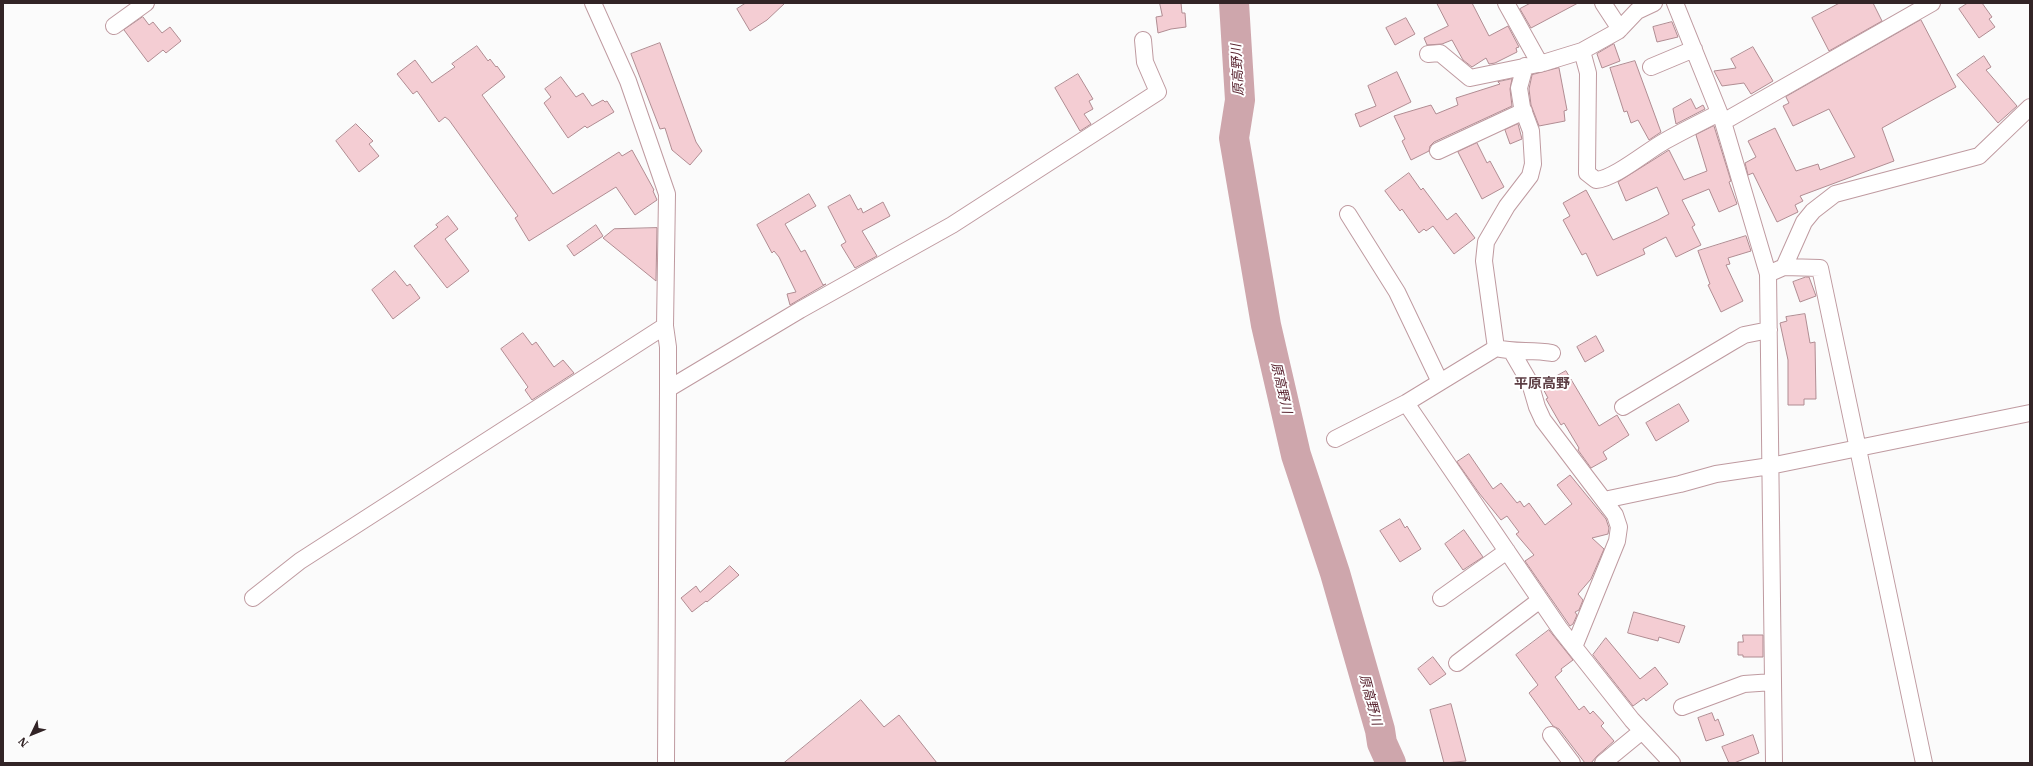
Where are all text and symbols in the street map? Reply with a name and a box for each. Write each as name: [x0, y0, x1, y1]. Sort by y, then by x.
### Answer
water label: 原高野川: [1229, 44, 1247, 96]
water label: 原高野川: [1268, 361, 1294, 415]
district label: 平原高野: [1514, 376, 1570, 392]
water label: 原高野川: [1356, 673, 1384, 727]
north arrow: [12, 714, 52, 754]
text: N: [15, 734, 31, 750]

